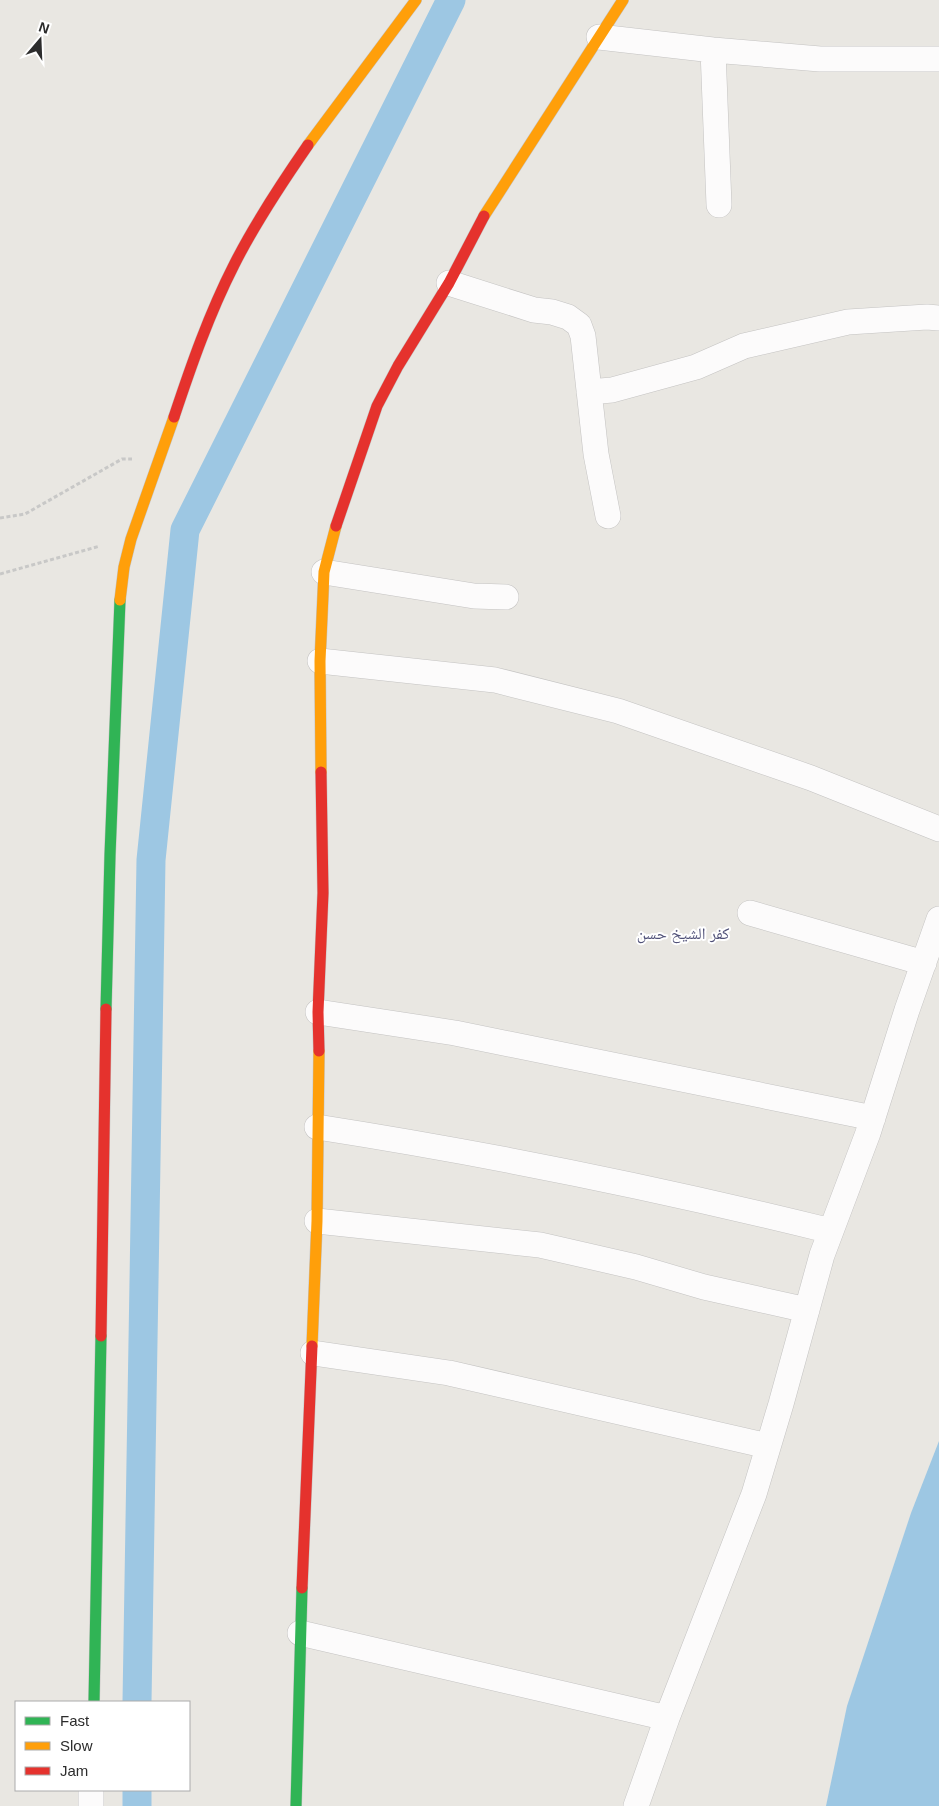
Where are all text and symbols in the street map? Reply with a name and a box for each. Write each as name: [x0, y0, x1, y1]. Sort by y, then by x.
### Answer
north arrow: [15, 15, 65, 65]
text: N: [37, 18, 52, 37]
district label: كفر الشيخ حسن: [637, 925, 730, 944]
legend: [15, 1701, 190, 1791]
text: Fast: [60, 1712, 90, 1729]
text: Slow: [60, 1737, 93, 1754]
text: Jam: [60, 1762, 88, 1779]

